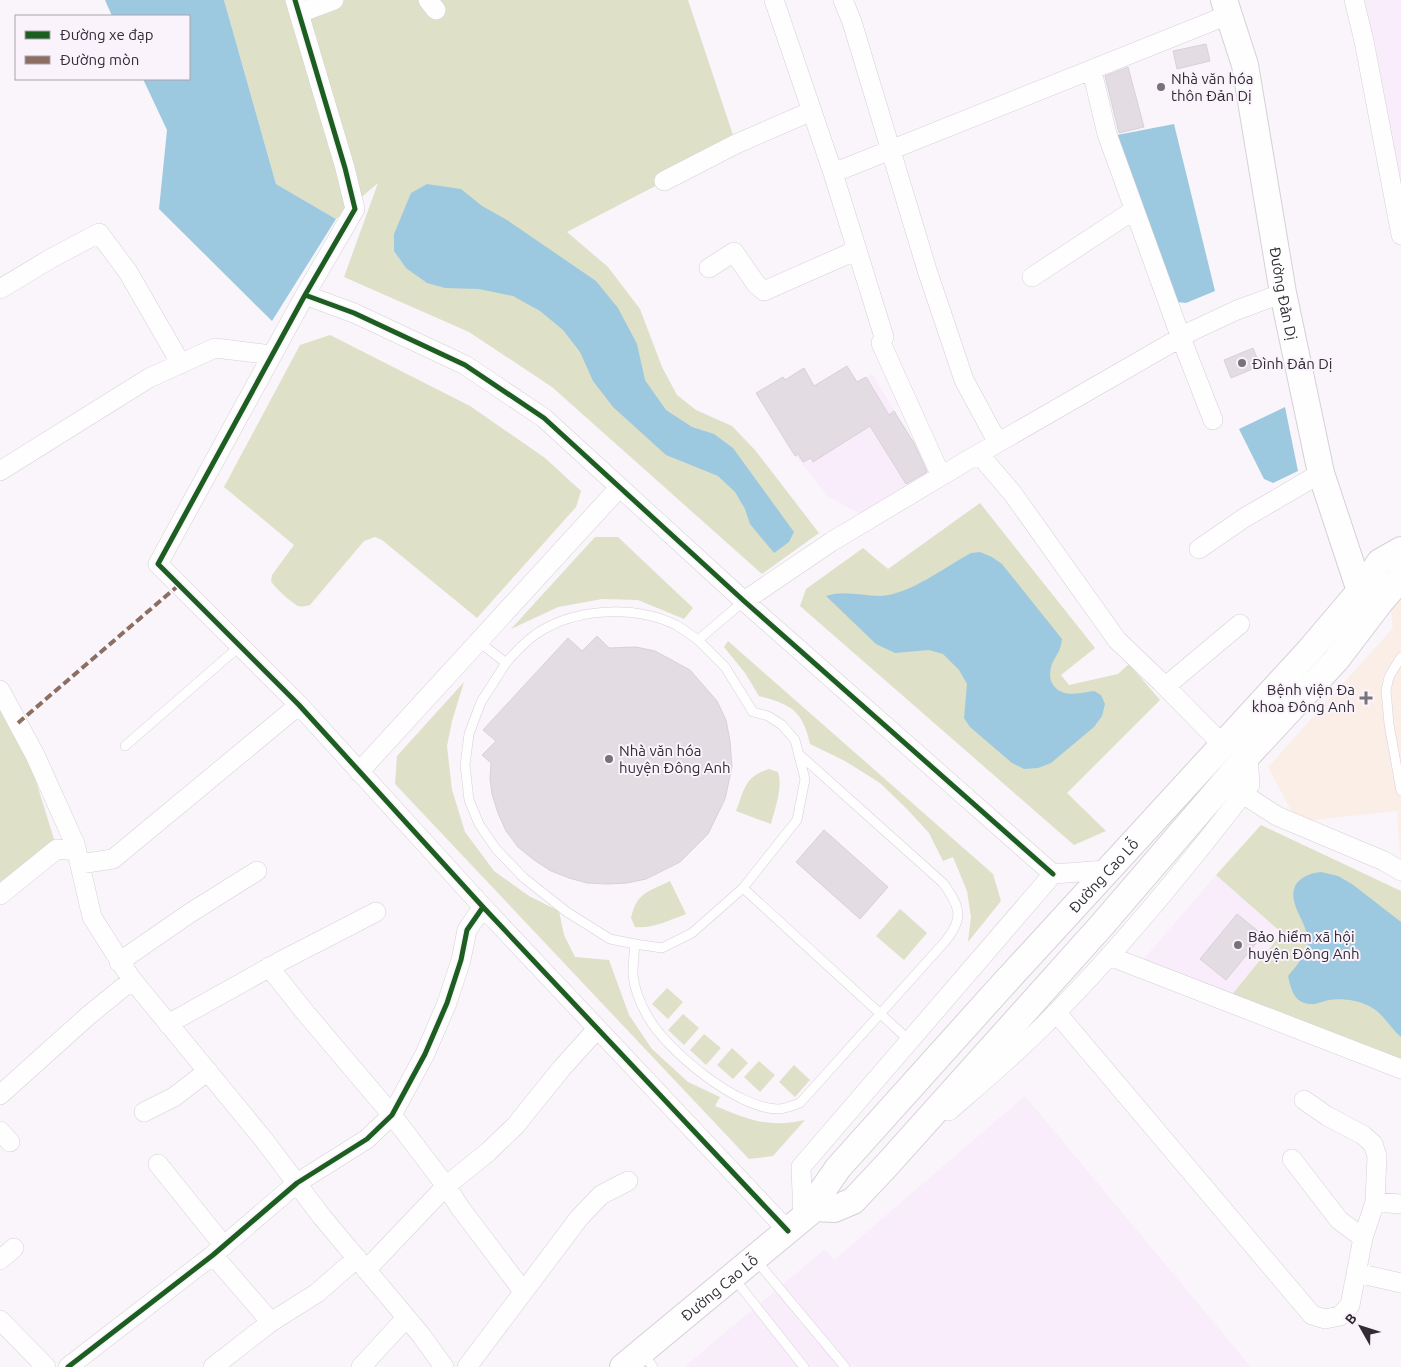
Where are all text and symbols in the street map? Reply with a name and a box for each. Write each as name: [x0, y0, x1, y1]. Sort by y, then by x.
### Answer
legend: [15, 15, 190, 80]
text: Đường xe đạp: [60, 26, 153, 43]
text: Đường mòn: [60, 51, 139, 68]
place label: Nhà văn hóa thôn Đản Dị: [1171, 70, 1254, 104]
marker: Nhà văn hóa thôn Đản Dị: [1155, 81, 1167, 93]
street label: Đường Đản Dị: [1267, 245, 1301, 342]
place label: Đình Đản Dị: [1252, 355, 1332, 372]
marker: Đình Đản Dị: [1236, 357, 1248, 369]
place label: Bệnh viện Đa khoa Đông Anh: [1252, 681, 1355, 715]
marker: Bệnh viện Đa khoa Đông Anh: [1359, 691, 1373, 705]
place label: Nhà văn hóa huyện Đông Anh: [619, 742, 731, 776]
marker: Nhà văn hóa huyện Đông Anh: [603, 753, 615, 765]
street label: Đường Cao Lỗ: [1065, 833, 1142, 916]
place label: Bảo hiểm xã hội huyện Đông Anh: [1248, 928, 1360, 962]
marker: Bảo hiểm xã hội huyện Đông Anh: [1232, 939, 1244, 951]
street label: Đường Cao Lỗ: [677, 1249, 761, 1324]
north arrow: [1336, 1302, 1386, 1352]
text: B: [1342, 1310, 1360, 1327]

